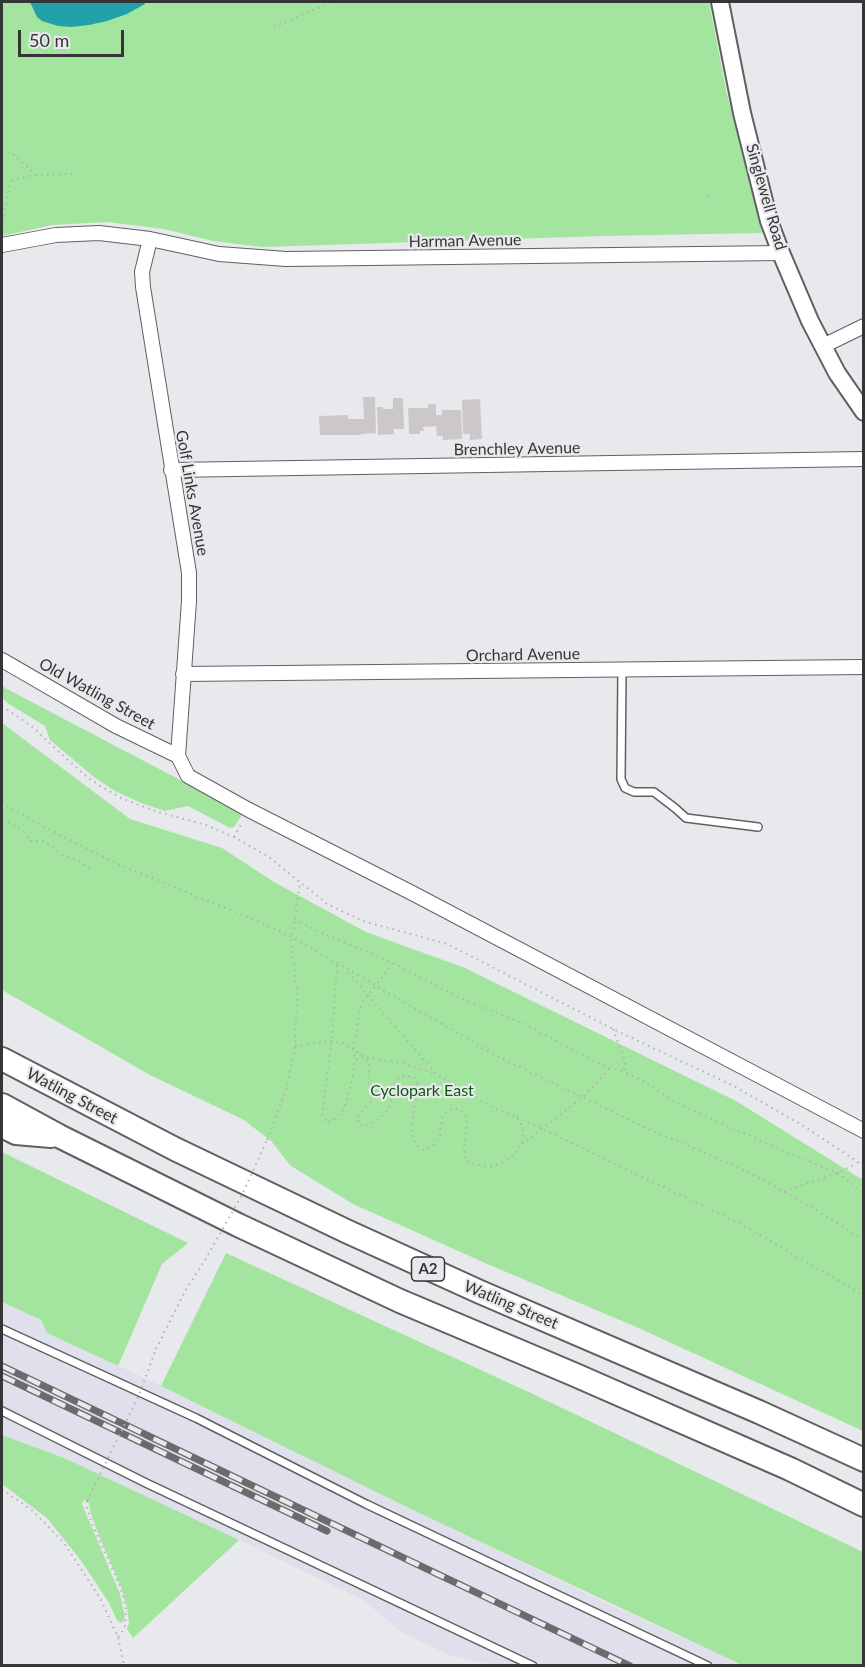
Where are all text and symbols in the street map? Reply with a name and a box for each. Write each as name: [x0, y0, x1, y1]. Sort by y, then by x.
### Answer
scale bar: [21, 18, 128, 56]
text: 50 m: [29, 29, 69, 51]
street label: Singlewell Road: [742, 142, 790, 252]
street label: Harman Avenue: [408, 230, 522, 252]
street label: Golf Links Avenue: [171, 429, 213, 557]
street label: Brenchley Avenue: [453, 438, 581, 460]
street label: Orchard Avenue: [466, 644, 580, 666]
street label: Old Watling Street: [36, 654, 158, 734]
street label: Watling Street: [23, 1064, 121, 1128]
park label: Cyclopark East: [370, 1081, 474, 1101]
road number: A2: [412, 1257, 444, 1281]
street label: Watling Street: [461, 1277, 561, 1333]

